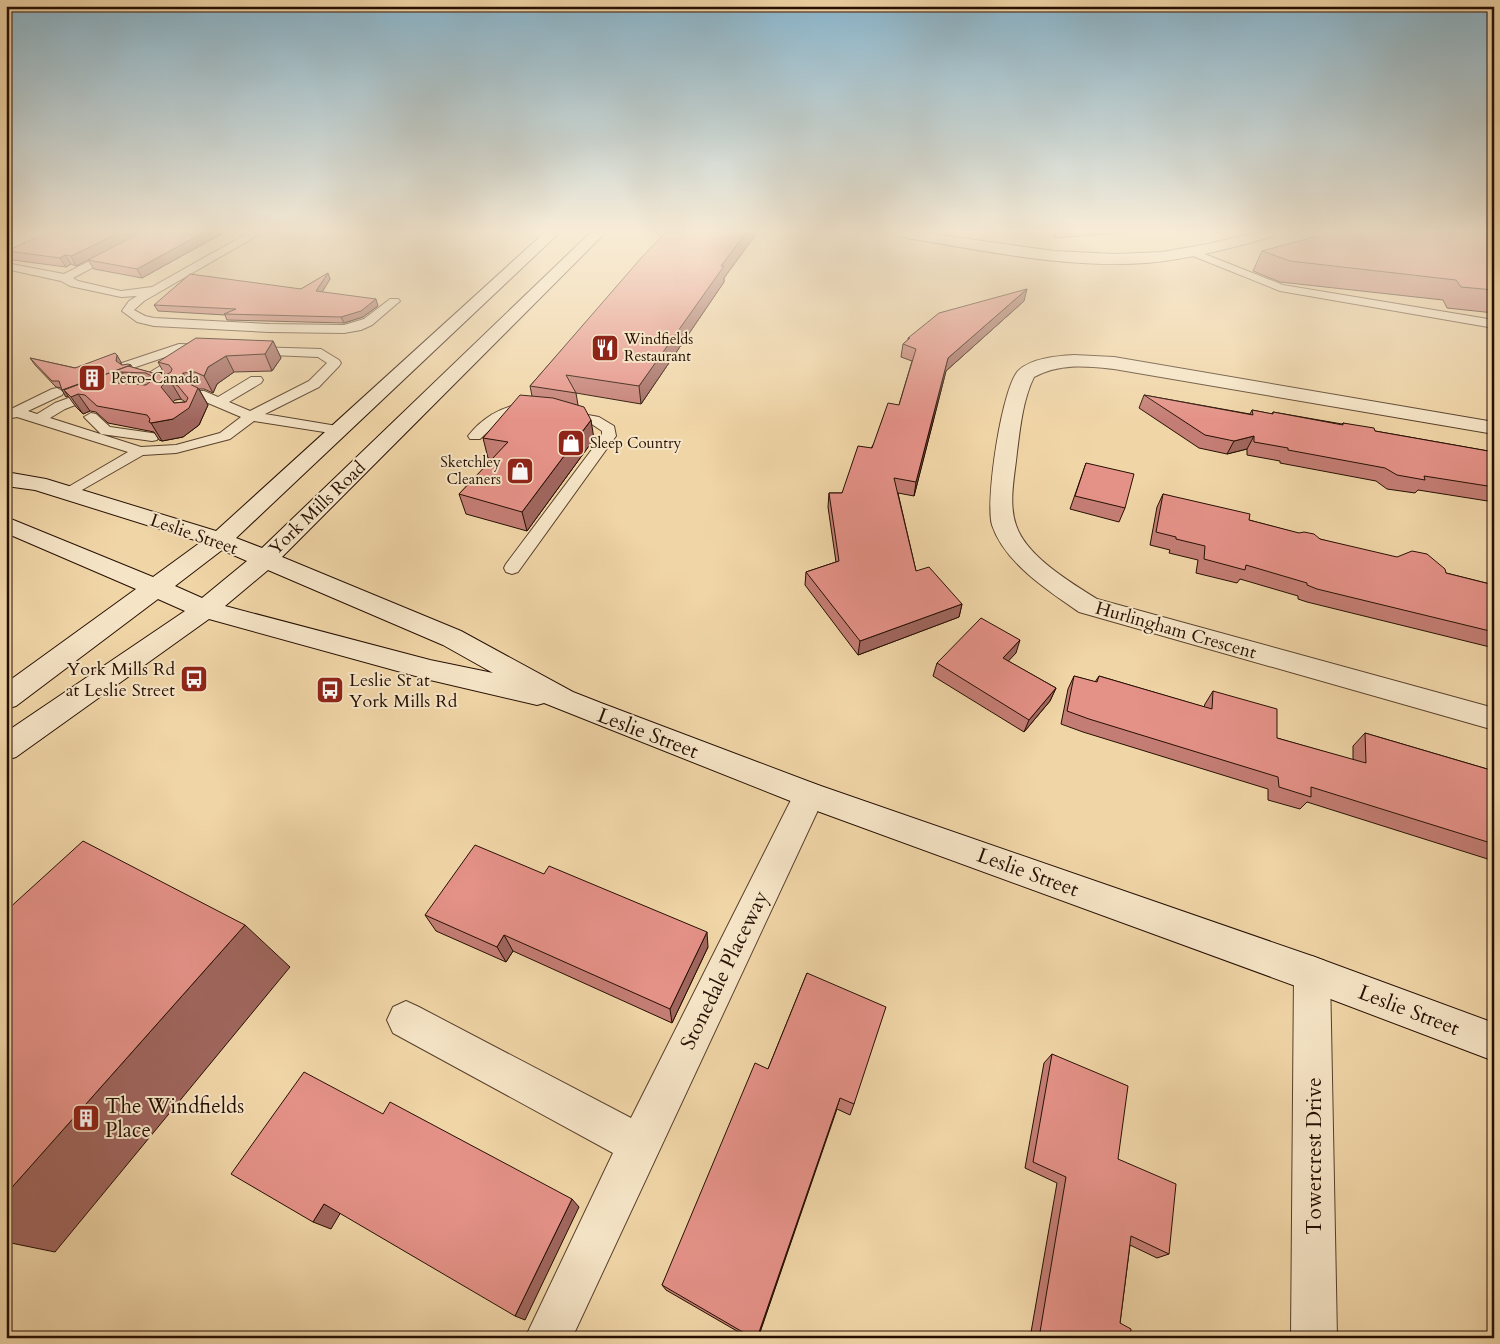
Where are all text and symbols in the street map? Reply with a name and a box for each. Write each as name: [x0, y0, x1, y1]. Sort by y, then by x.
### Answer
place label: Windfields Restaurant: [623, 329, 693, 366]
restaurant icon: Windfields Restaurant: [590, 333, 620, 363]
building icon: Petro-Canada: [77, 363, 107, 393]
place label: Petro-Canada: [111, 368, 200, 388]
shop icon: Sleep Country: [556, 428, 586, 458]
place label: Sleep Country: [590, 433, 682, 453]
place label: Sketchley Cleaners: [440, 452, 501, 489]
street label: York Mills Road: [263, 455, 372, 561]
shop icon: Sketchley Cleaners: [505, 456, 535, 486]
street label: Leslie Street: [147, 508, 241, 561]
street label: Hurlingham Crescent: [1093, 596, 1259, 665]
place label: York Mills Rd at Leslie Street: [66, 657, 175, 703]
bus stop icon: York Mills Rd at Leslie Street: [179, 664, 209, 694]
place label: Leslie St at York Mills Rd: [349, 668, 458, 714]
bus stop icon: Leslie St at York Mills Rd: [315, 675, 345, 705]
street label: Leslie Street: [593, 701, 703, 766]
street label: Leslie Street: [973, 841, 1083, 904]
street label: Stonedale Placeway: [673, 886, 776, 1055]
street label: Leslie Street: [1354, 978, 1464, 1043]
street label: Towercrest Drive: [1300, 1077, 1329, 1235]
place label: The Windfields Place: [105, 1092, 244, 1145]
building icon: The Windfields Place: [71, 1103, 101, 1133]

